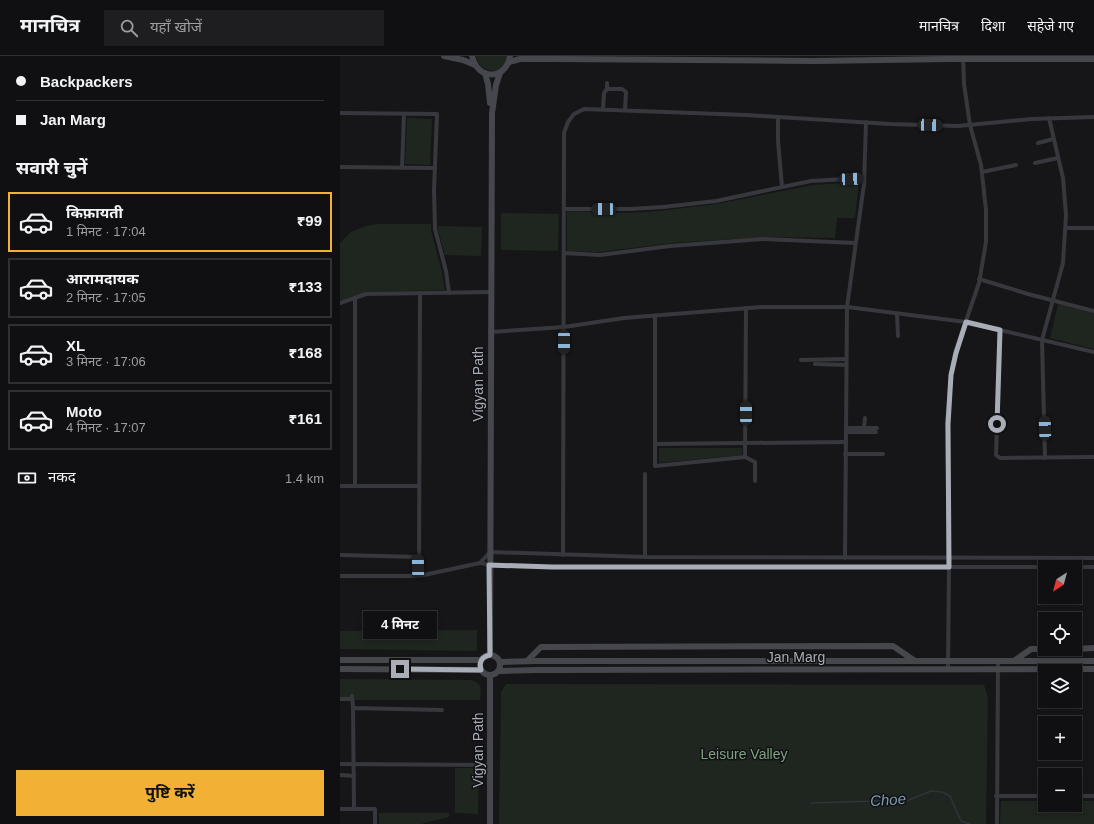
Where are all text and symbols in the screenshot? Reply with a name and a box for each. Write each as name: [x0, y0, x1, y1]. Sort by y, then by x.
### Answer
search box: [104, 10, 384, 46]
text: मानचित्र: [20, 15, 80, 36]
icon: search: [118, 17, 140, 39]
text: यहाँ खोजें: [150, 18, 202, 35]
text: मानचित्र: [919, 18, 959, 34]
text: दिशा: [981, 18, 1005, 34]
text: सहेजे गए: [1027, 18, 1074, 34]
text: Backpackers: [40, 73, 133, 90]
text: Jan Marg: [40, 111, 106, 128]
car: [918, 119, 942, 131]
text: सवारी चुनें: [16, 158, 87, 178]
car: [839, 172, 863, 186]
car: [592, 203, 616, 215]
icon: car: [18, 204, 54, 240]
text: किफ़ायती: [66, 204, 123, 221]
text: ₹99: [297, 212, 322, 229]
text: 1 मिनट · 17:04: [66, 224, 146, 239]
icon: car: [18, 270, 54, 306]
text: आरामदायक: [66, 270, 139, 287]
text: ₹133: [288, 278, 322, 295]
text: 2 मिनट · 17:05: [66, 290, 146, 305]
car: [558, 330, 570, 354]
icon: car: [18, 336, 54, 372]
text: XL: [66, 337, 85, 354]
text: ₹168: [288, 344, 322, 361]
street label: Vigyan Path: [470, 346, 486, 422]
text: 3 मिनट · 17:06: [66, 354, 146, 369]
car: [740, 401, 752, 425]
icon: car: [18, 402, 54, 438]
text: Moto: [66, 403, 102, 420]
text: ₹161: [288, 410, 322, 427]
route start: [988, 415, 1006, 433]
car: [1039, 416, 1051, 440]
text: 4 मिनट · 17:07: [66, 420, 146, 435]
icon: cash: [16, 467, 38, 489]
text: नकद: [48, 468, 76, 485]
text: 1.4 km: [285, 471, 324, 486]
car: [412, 554, 424, 578]
north arrow: [1038, 560, 1082, 604]
map controls: [1038, 560, 1082, 812]
callout: 4 मिनट: [363, 611, 437, 639]
button: locate: [1038, 612, 1082, 656]
text: 4 मिनट: [381, 617, 419, 632]
street label: Jan Marg: [767, 649, 825, 665]
route end: [391, 660, 409, 678]
button: layers: [1038, 664, 1082, 708]
street label: Vigyan Path: [470, 712, 486, 788]
button: +: [1038, 716, 1082, 760]
park label: Leisure Valley: [701, 746, 787, 762]
button: −: [1038, 768, 1082, 812]
button: पुष्टि करें: [16, 770, 324, 816]
water label: Choe: [869, 790, 906, 809]

